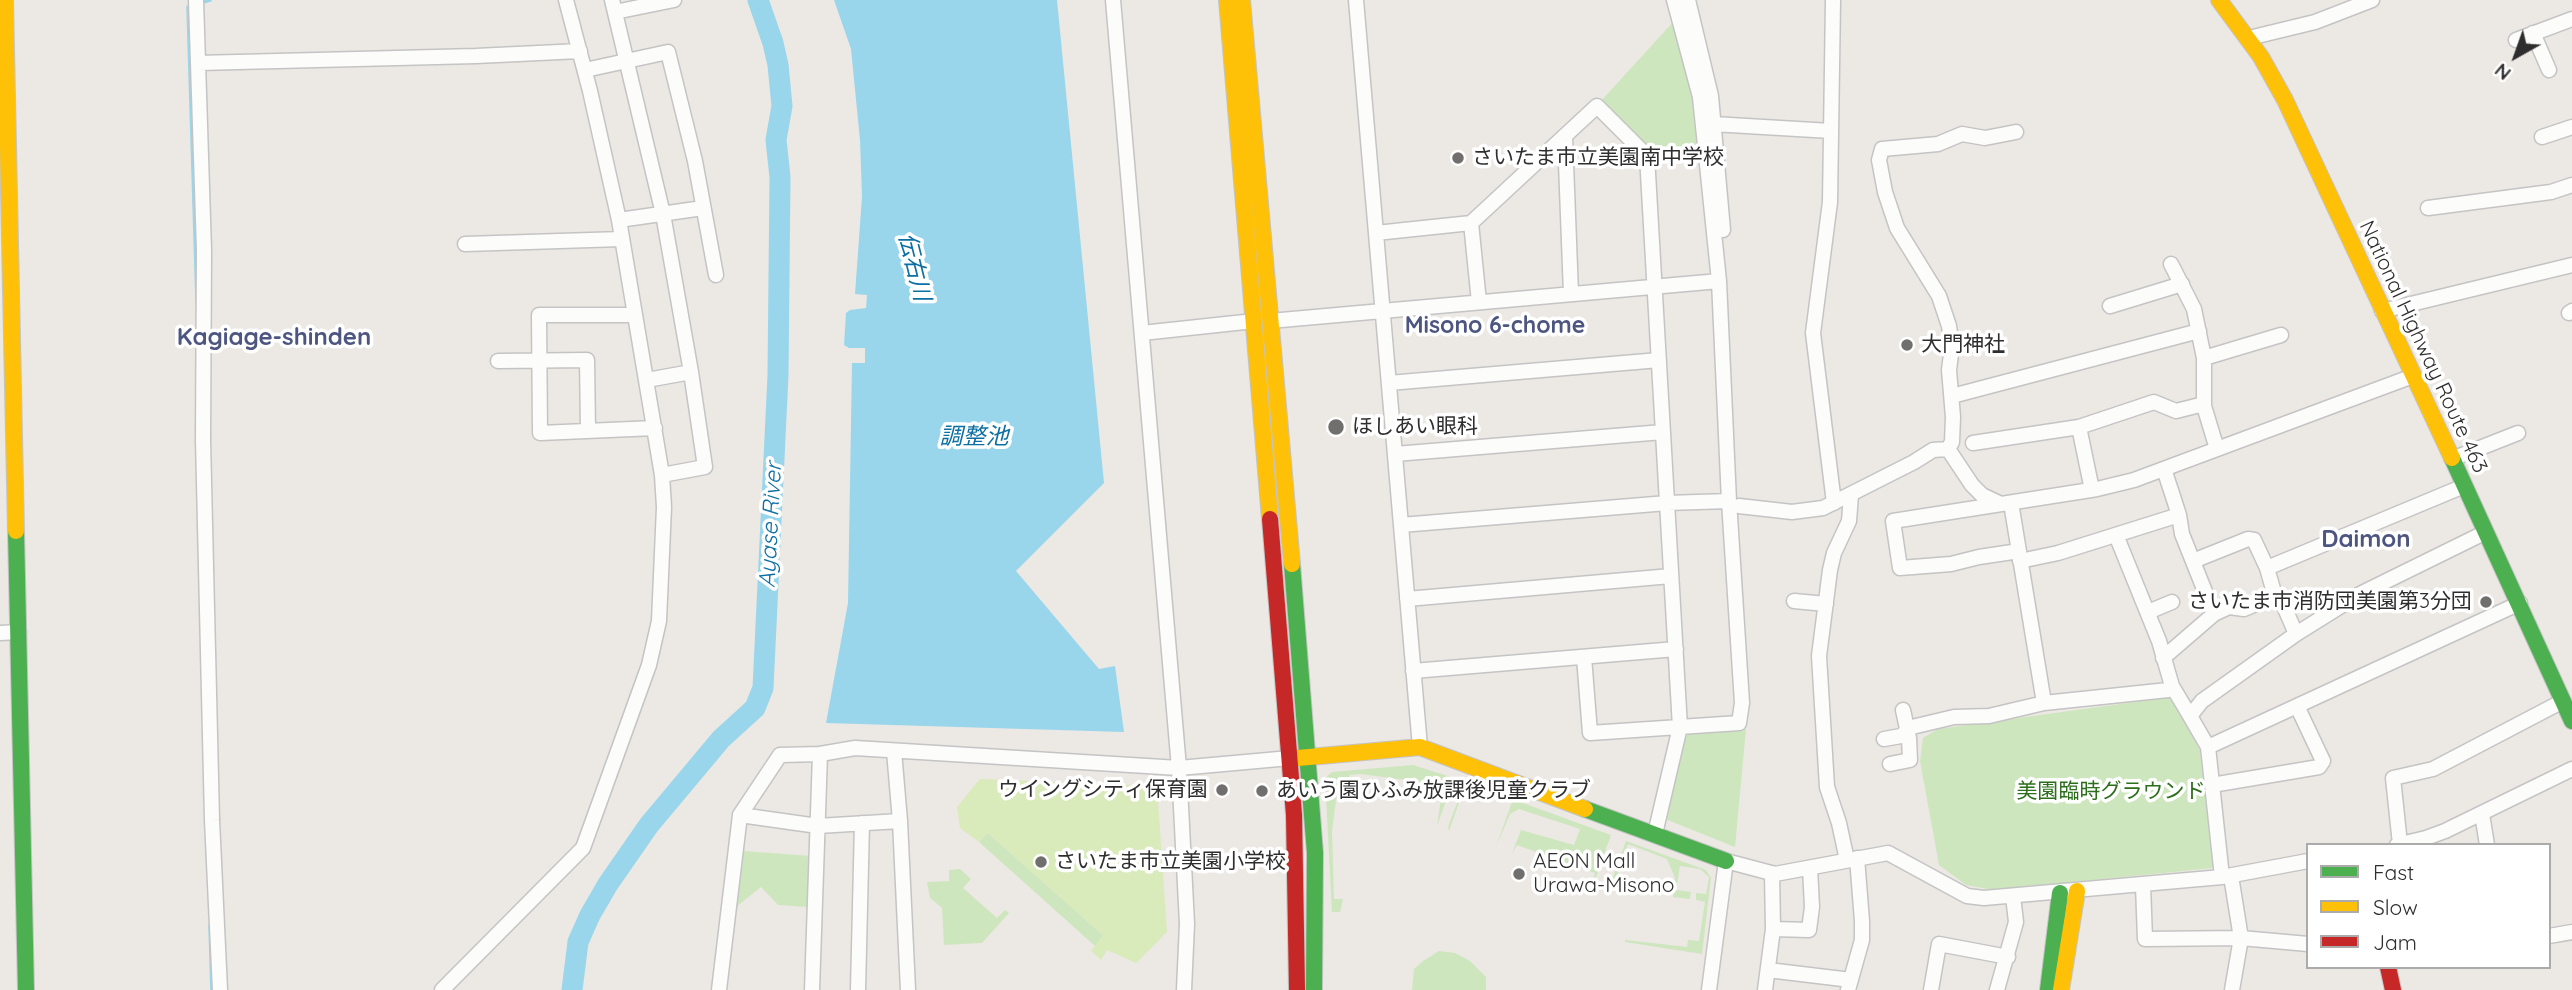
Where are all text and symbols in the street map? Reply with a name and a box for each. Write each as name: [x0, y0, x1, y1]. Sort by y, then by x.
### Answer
north arrow: [2481, 21, 2551, 91]
text: N: [2489, 58, 2516, 86]
place label: さいたま市立美園南中学校: [1472, 145, 1724, 171]
marker: さいたま市立美園南中学校: [1450, 150, 1466, 166]
street label: National Highway Route 463: [2353, 217, 2493, 477]
water label: 伝右川: [892, 230, 936, 304]
district label: Misono 6-chome: [1405, 312, 1585, 340]
district label: Kagiage-shinden: [177, 324, 371, 352]
place label: 大門神社: [1921, 332, 2005, 358]
marker: 大門神社: [1899, 337, 1915, 353]
place label: ほしあい眼科: [1352, 414, 1478, 440]
marker: ほしあい眼科: [1326, 417, 1346, 437]
water label: 調整池: [940, 423, 1008, 451]
water label: Ayase River: [754, 462, 788, 588]
district label: Daimon: [2321, 526, 2411, 554]
place label: さいたま市消防団美園第3分団: [2188, 589, 2472, 615]
marker: さいたま市消防団美園第3分団: [2478, 594, 2494, 610]
place label: ウイングシティ保育園: [998, 777, 1208, 803]
place label: あいう園ひふみ放課後児童クラブ: [1276, 778, 1591, 804]
park label: 美園臨時グラウンド: [2017, 779, 2205, 805]
marker: ウイングシティ保育園: [1214, 782, 1230, 798]
marker: あいう園ひふみ放課後児童クラブ: [1254, 783, 1270, 799]
legend: [2306, 843, 2551, 969]
place label: さいたま市立美園小学校: [1055, 849, 1286, 875]
place label: AEON Mall Urawa-Misono: [1533, 849, 1674, 899]
marker: さいたま市立美園小学校: [1033, 854, 1049, 870]
text: Fast: [2373, 859, 2414, 885]
marker: AEON Mall Urawa-Misono: [1511, 866, 1527, 882]
text: Slow: [2373, 894, 2418, 920]
text: Jam: [2373, 929, 2417, 955]

